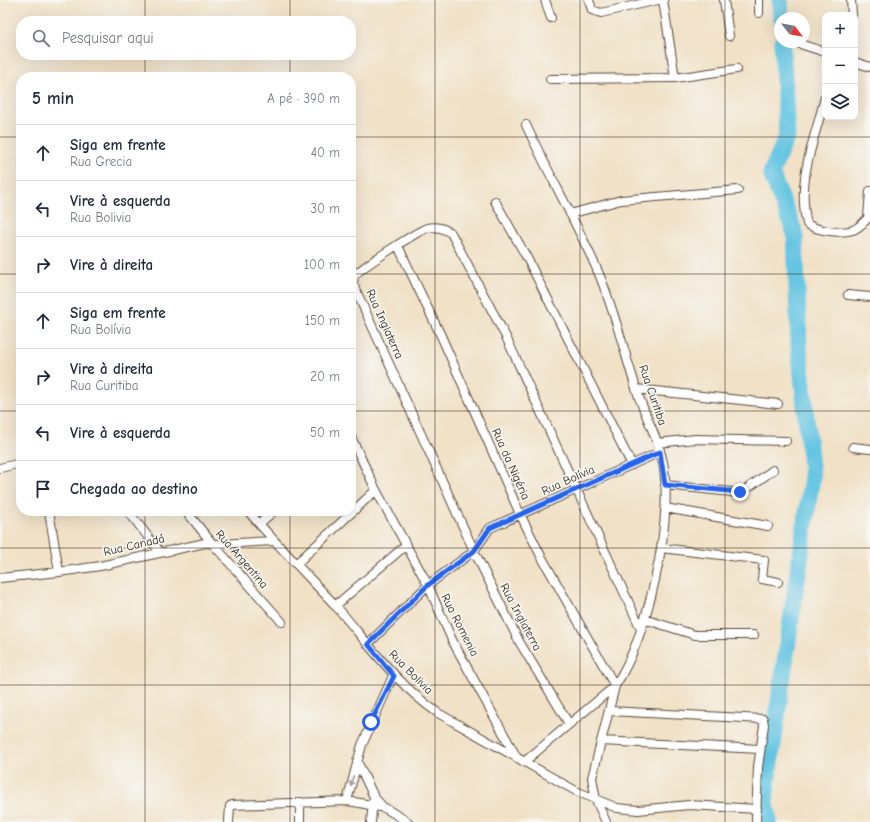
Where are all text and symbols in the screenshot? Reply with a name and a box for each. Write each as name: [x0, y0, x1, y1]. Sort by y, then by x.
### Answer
north arrow: [774, 12, 810, 48]
map controls: [822, 12, 858, 120]
button: +: [822, 12, 858, 48]
search box: [16, 16, 356, 60]
icon: search: [30, 27, 52, 49]
text: Pesquisar aqui: [62, 29, 154, 47]
button: −: [822, 48, 858, 84]
button: layers: [822, 84, 858, 120]
text: 5 min: [32, 89, 74, 108]
text: A pé · 390 m: [267, 91, 340, 106]
text: Siga em frente: [70, 136, 166, 154]
icon: ahead: [32, 142, 54, 164]
text: 40 m: [311, 145, 340, 160]
text: Rua Grecia: [70, 154, 132, 169]
text: Vire à esquerda: [70, 192, 171, 210]
icon: left: [32, 198, 54, 220]
text: 30 m: [310, 201, 340, 216]
text: Rua Bolivia: [70, 210, 131, 225]
icon: right: [32, 254, 54, 276]
text: Vire à direita: [70, 256, 153, 274]
text: 100 m: [304, 257, 340, 272]
street label: Rua Inglaterra: [363, 287, 407, 361]
text: Siga em frente: [70, 304, 166, 322]
icon: ahead: [32, 310, 54, 332]
text: 150 m: [305, 313, 340, 328]
text: Rua Bolívia: [70, 322, 131, 337]
text: Vire à direita: [70, 360, 153, 378]
street label: Rua Curitiba: [636, 363, 670, 427]
icon: right: [32, 366, 54, 388]
text: 20 m: [310, 369, 340, 384]
text: Rua Curitiba: [70, 378, 139, 393]
icon: left: [32, 422, 54, 444]
text: Vire à esquerda: [70, 424, 171, 442]
text: 50 m: [310, 425, 340, 440]
street label: Rua da Nigéria: [489, 426, 533, 502]
street label: Rua Bolívia: [539, 462, 597, 498]
icon: arrive: [32, 478, 54, 500]
text: Chegada ao destino: [70, 480, 198, 498]
route end: [731, 483, 749, 501]
street label: Rua Argentina: [213, 527, 271, 591]
street label: Rua Canadá: [102, 531, 166, 559]
street label: Rua Inglaterra: [497, 581, 545, 653]
street label: Rua Romenia: [438, 591, 482, 659]
street label: Rua Bolivia: [386, 647, 436, 697]
route start: [362, 713, 380, 731]
one-way arrow: [349, 776, 355, 788]

